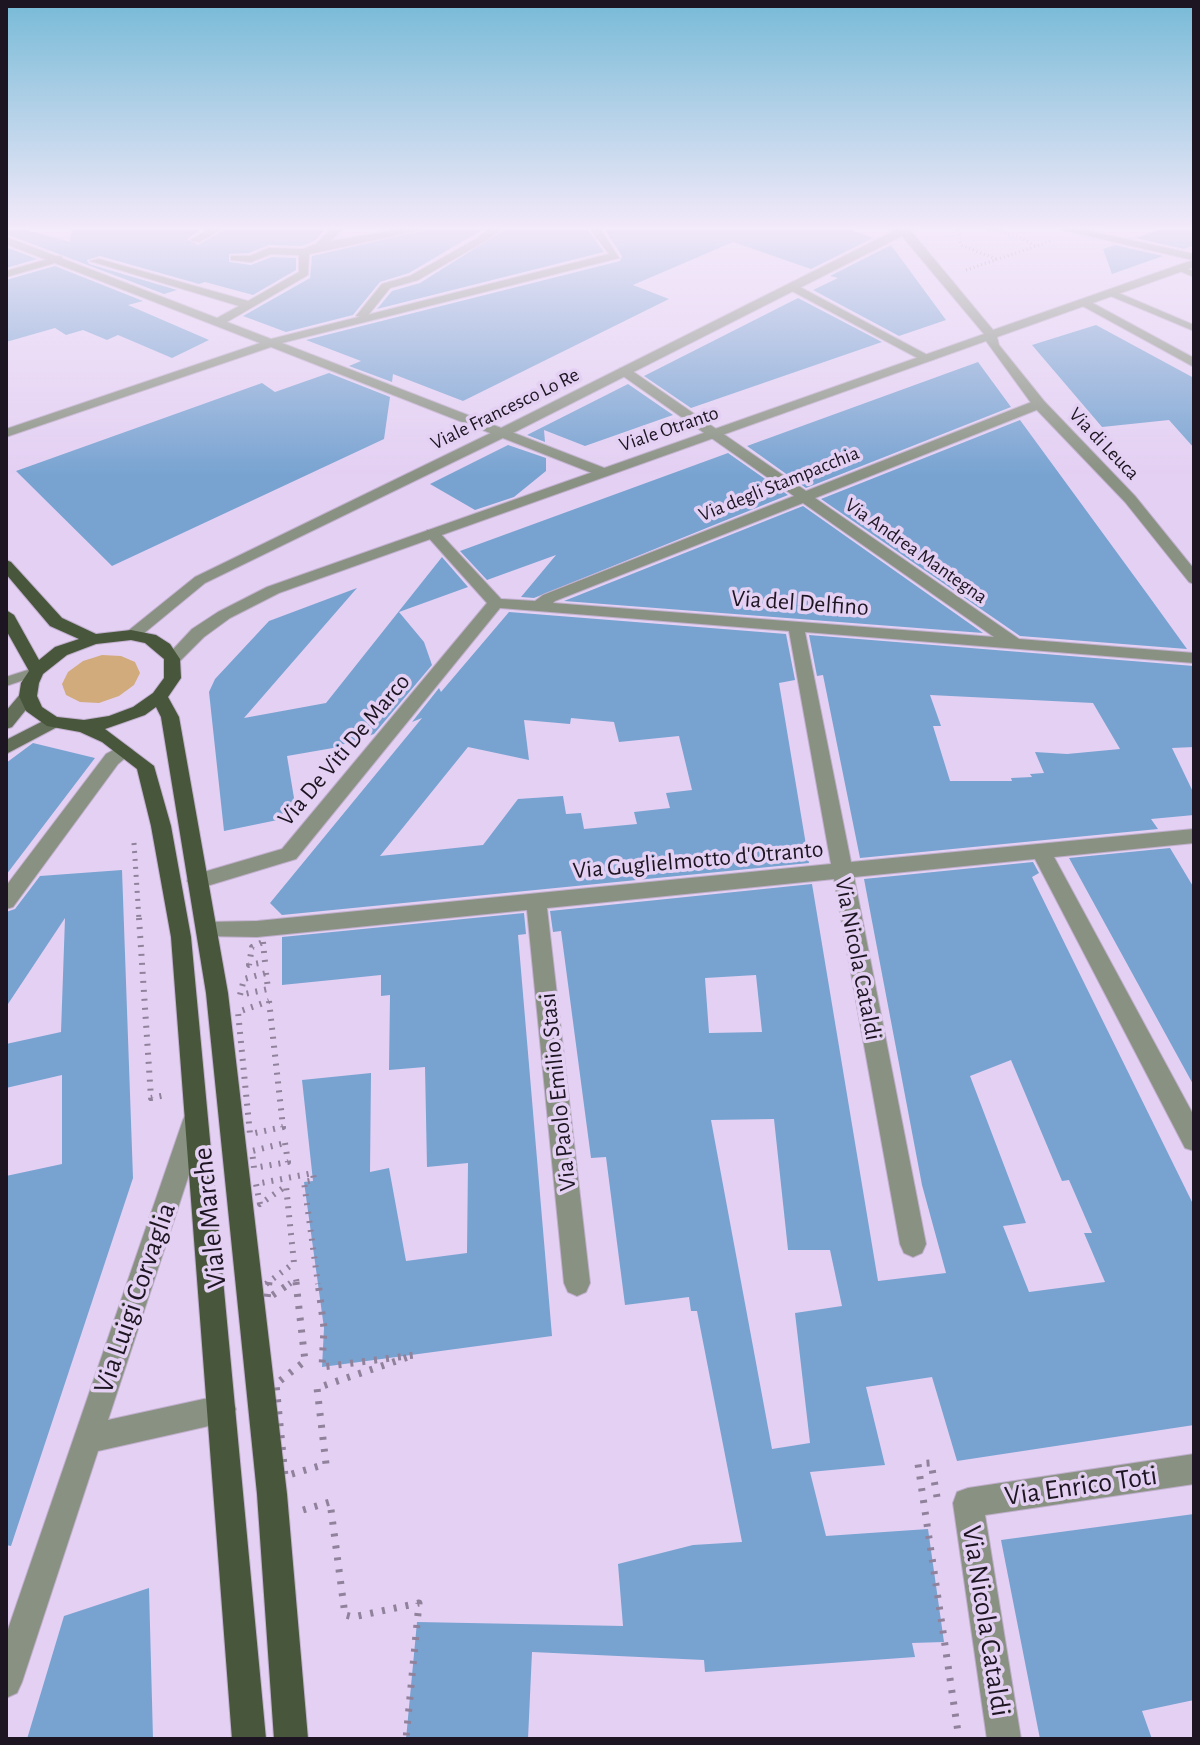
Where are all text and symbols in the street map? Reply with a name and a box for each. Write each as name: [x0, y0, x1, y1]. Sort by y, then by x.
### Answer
street label: Viale Francesco Lo Re: [427, 363, 583, 455]
street label: Viale Otranto: [616, 401, 722, 457]
street label: Via di Leuca: [1064, 403, 1144, 485]
street label: Via degli Stampacchia: [695, 441, 863, 527]
street label: Via Andrea Mantegna: [840, 493, 992, 609]
street label: Via del Delfino: [730, 584, 870, 622]
street label: Via De Viti De Marco: [272, 668, 416, 832]
street label: Via Guglielmotto d'Otranto: [571, 835, 825, 885]
street label: Via Nicola Cataldi: [828, 875, 888, 1043]
street label: Via Paolo Emilio Stasi: [533, 991, 583, 1193]
street label: Viale Marche: [186, 1146, 234, 1290]
street label: Via Luigi Corvaglia: [87, 1198, 183, 1398]
street label: Via Enrico Toti: [1003, 1459, 1159, 1513]
street label: Via Nicola Cataldi: [954, 1523, 1018, 1719]

